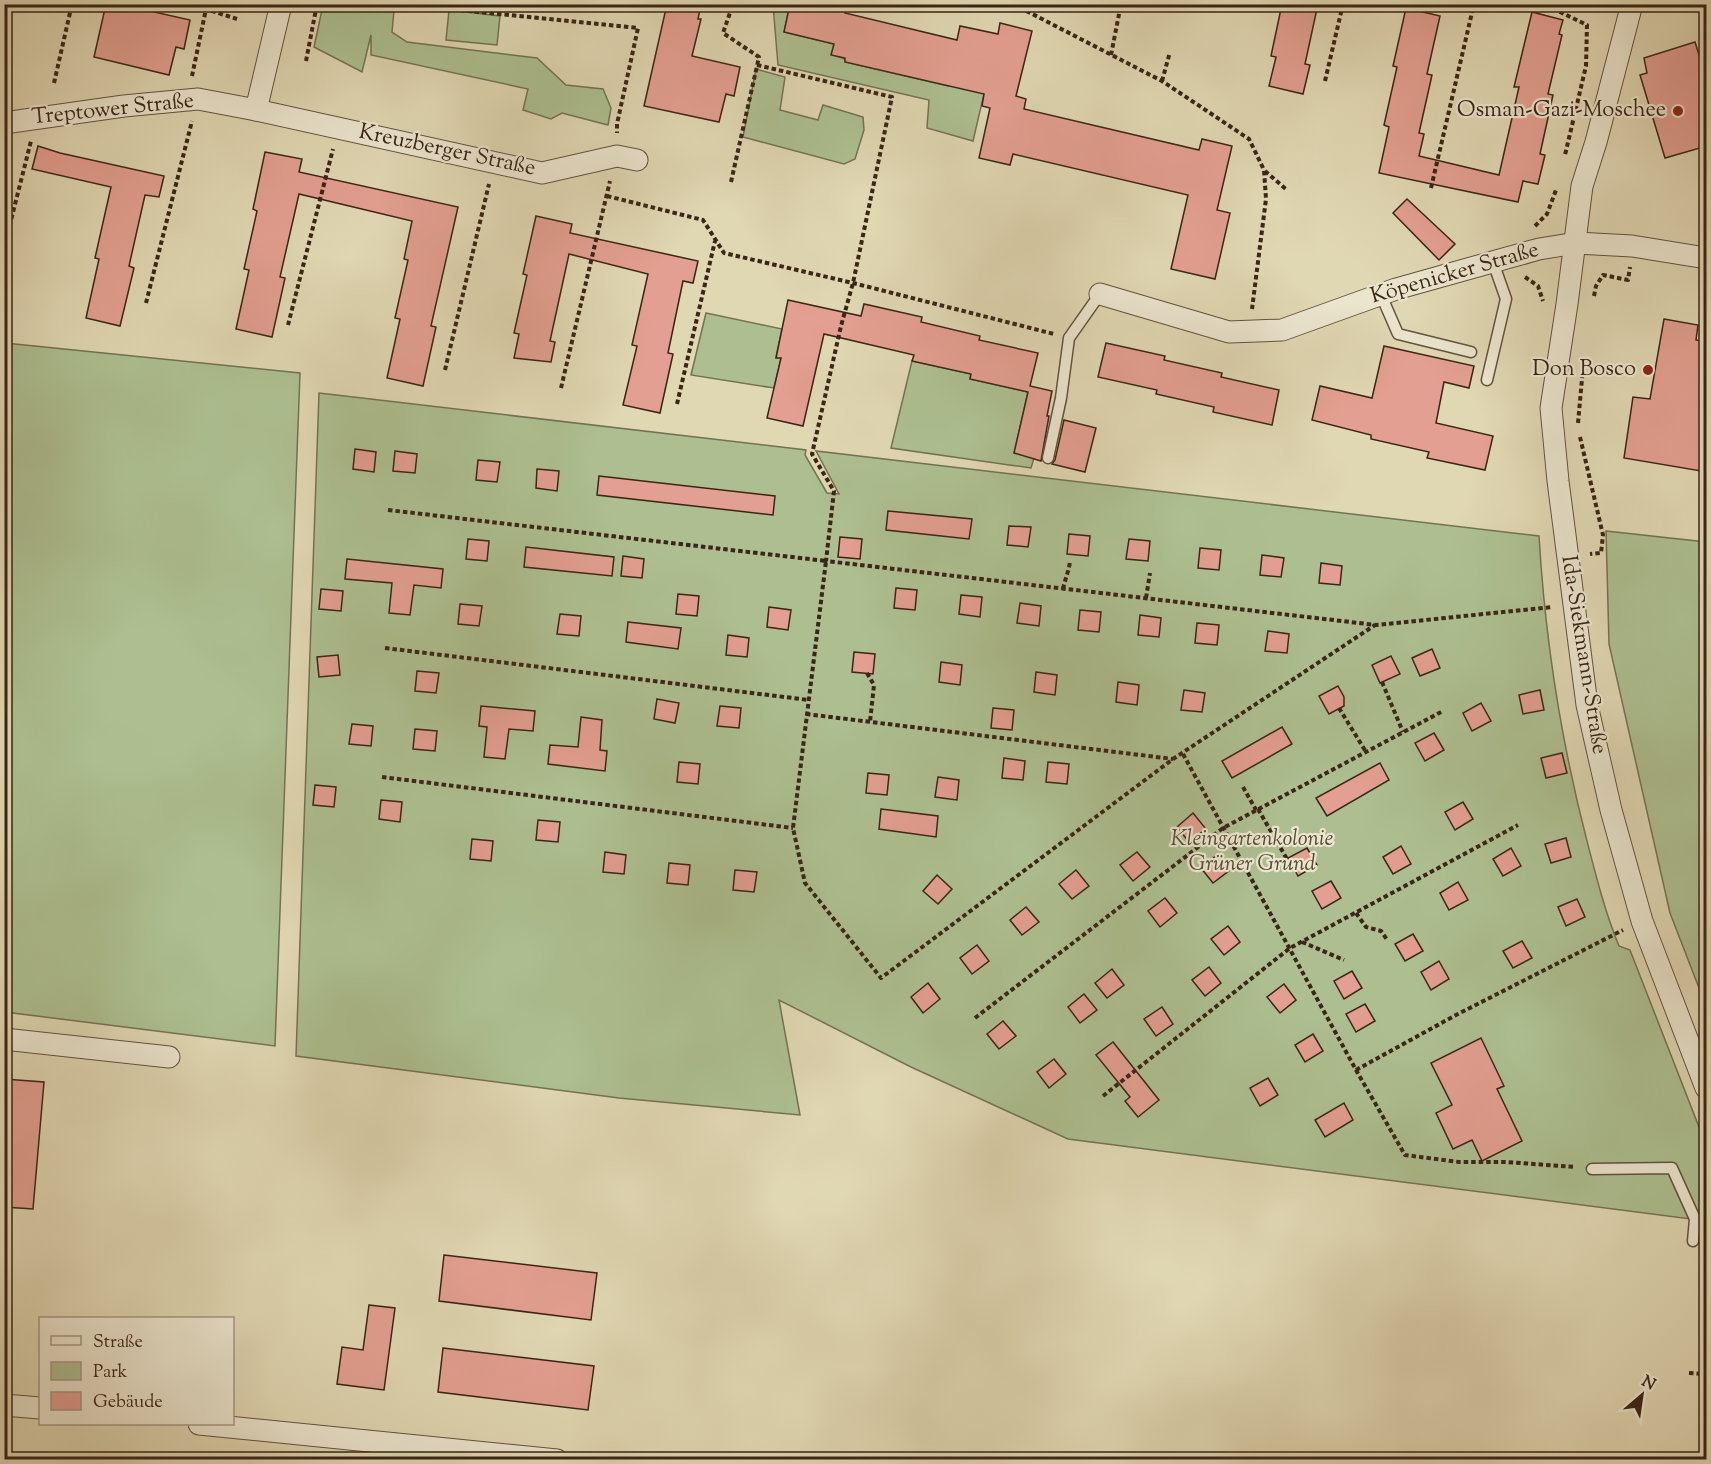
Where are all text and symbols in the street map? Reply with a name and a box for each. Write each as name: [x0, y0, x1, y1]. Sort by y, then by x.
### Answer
street label: Treptower Straße: [30, 86, 196, 134]
place label: Osman-Gazi-Moschee: [1457, 95, 1666, 127]
marker: Osman-Gazi-Moschee: [1671, 104, 1685, 118]
street label: Kreuzberger Straße: [356, 117, 538, 185]
street label: Köpenicker Straße: [1367, 235, 1543, 313]
place label: Don Bosco: [1532, 354, 1636, 386]
marker: Don Bosco: [1641, 363, 1655, 377]
street label: Ida-Siekmann-Straße: [1551, 553, 1615, 757]
park label: Kleingartenkolonie Grüner Grund: [1171, 824, 1334, 881]
legend: [39, 1317, 234, 1425]
text: Straße: [93, 1330, 143, 1356]
text: Park: [93, 1360, 128, 1386]
north arrow: [1612, 1365, 1672, 1425]
text: N: [1637, 1371, 1659, 1397]
text: Gebäude: [93, 1390, 163, 1416]

